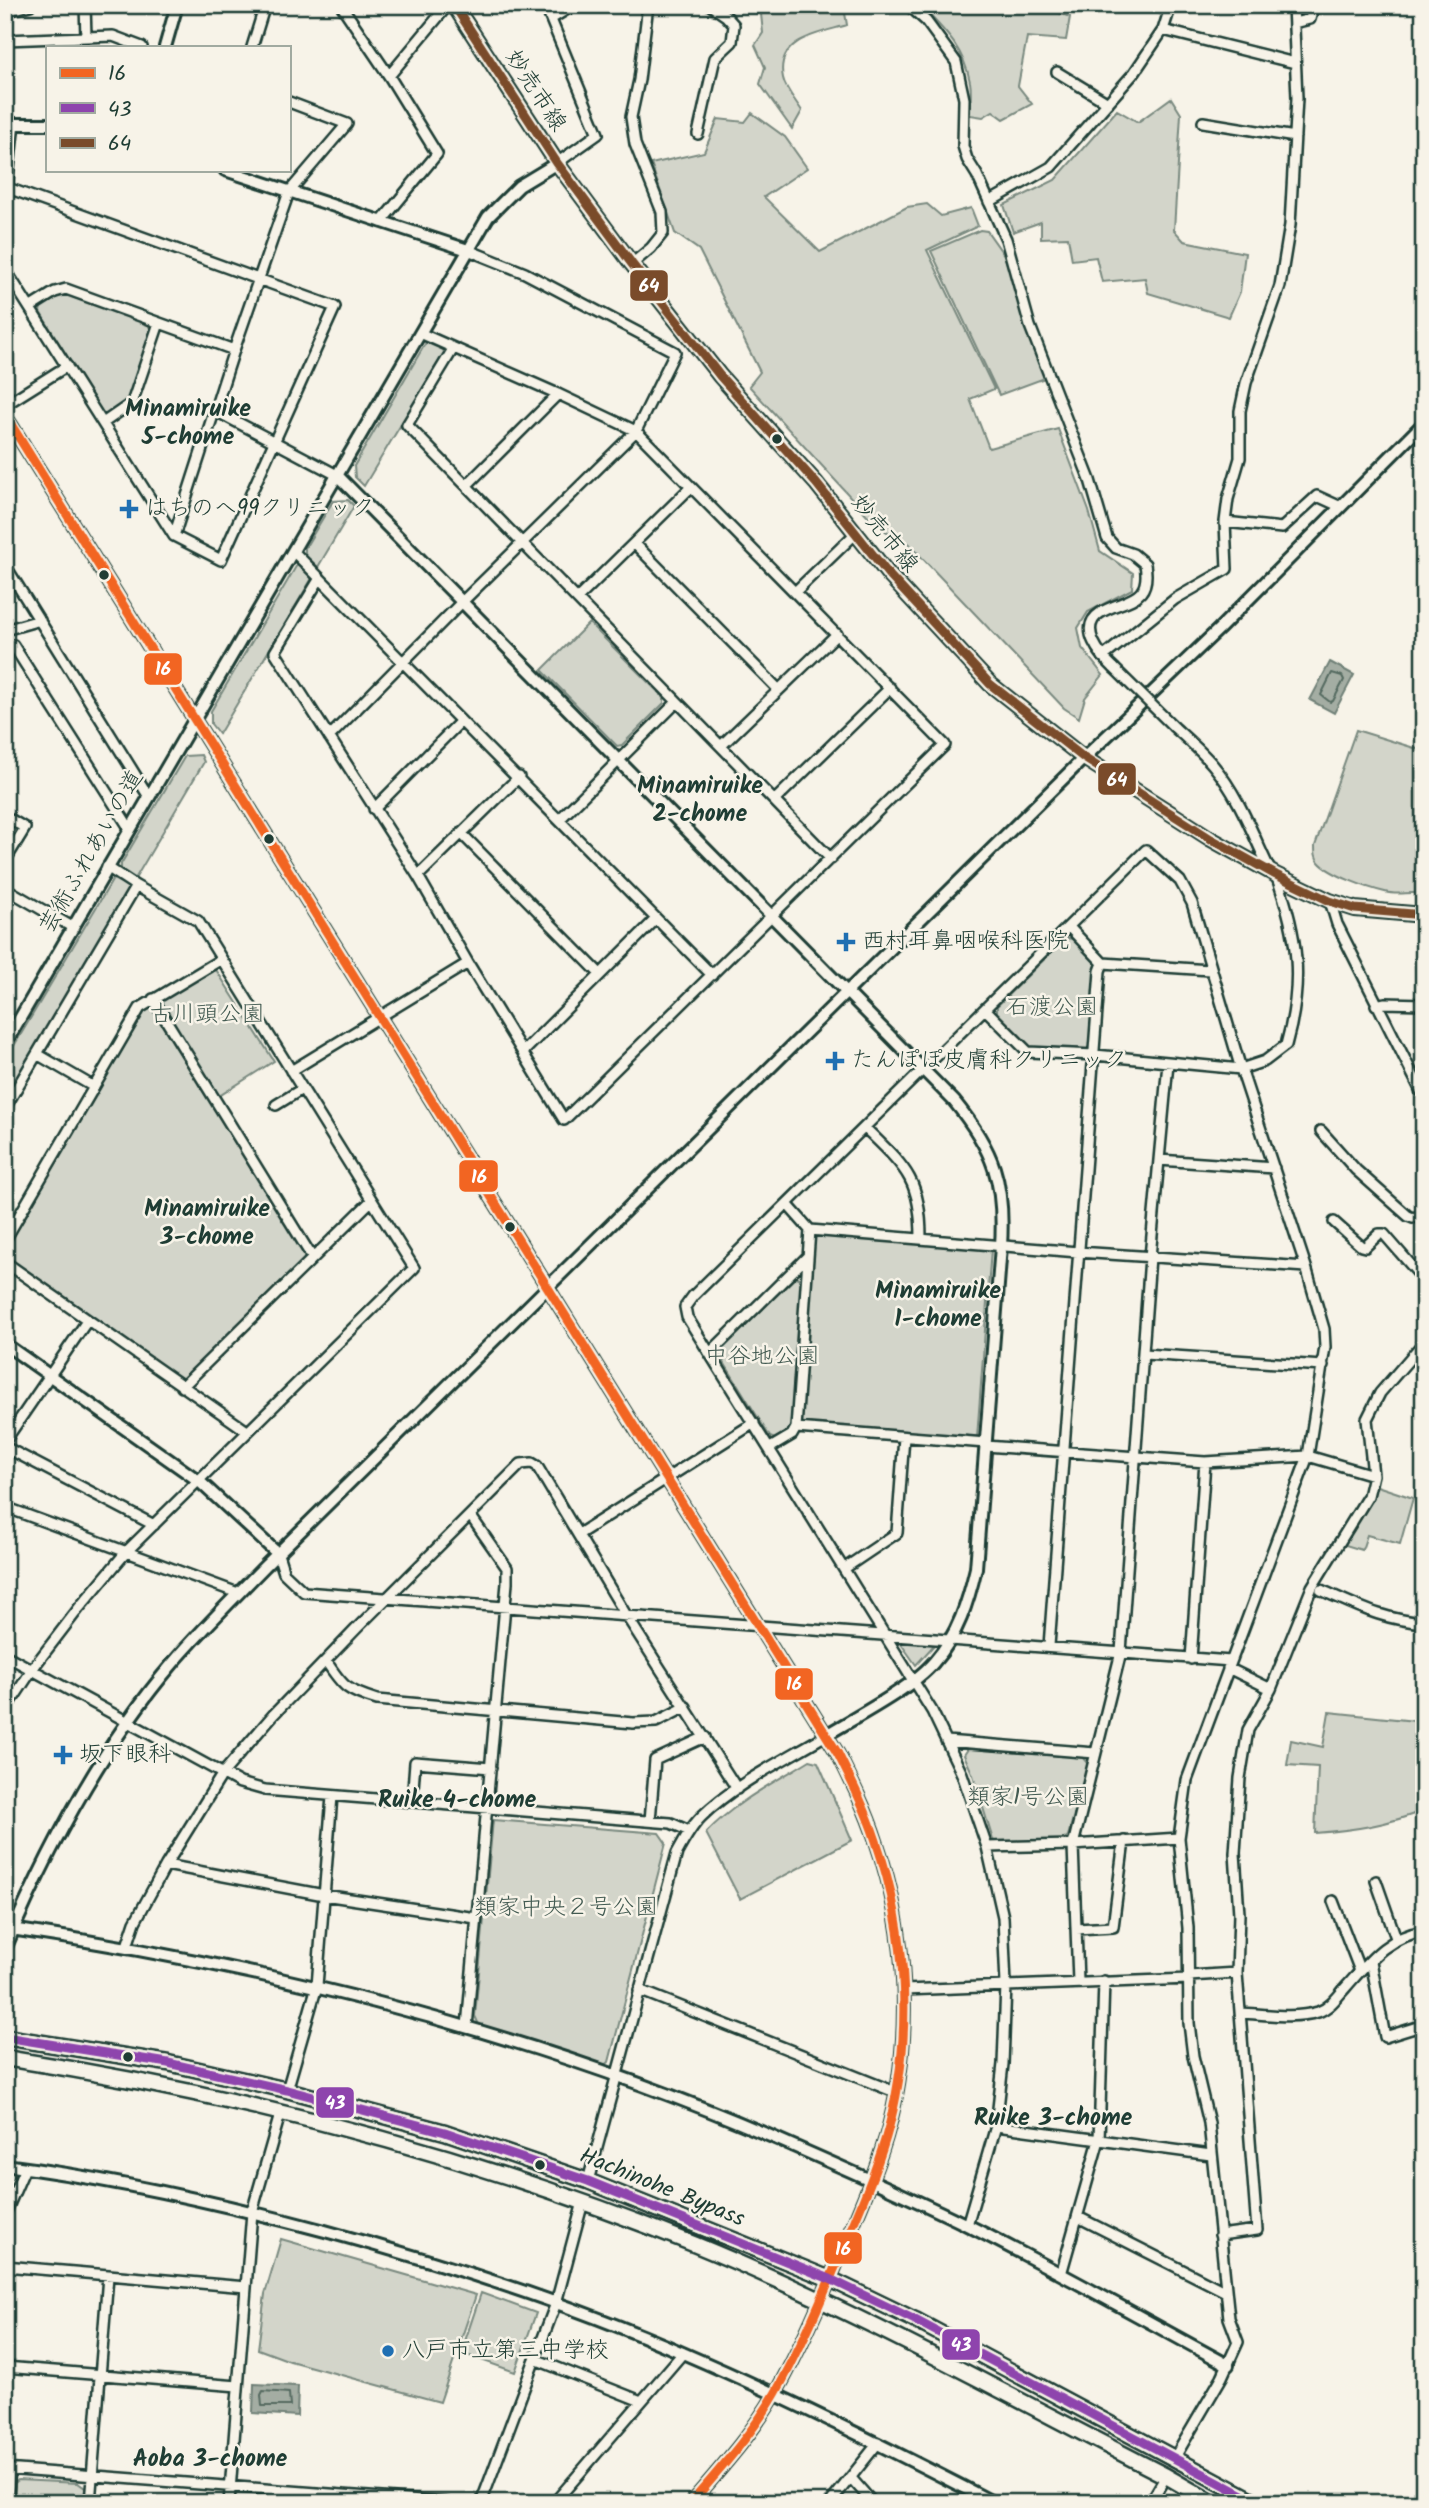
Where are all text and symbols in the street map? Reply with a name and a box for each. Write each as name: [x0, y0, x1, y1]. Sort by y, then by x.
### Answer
street label: 妙売市線: [495, 43, 575, 139]
legend: [46, 46, 290, 172]
text: 16: [108, 58, 126, 91]
text: 43: [108, 94, 132, 127]
text: 64: [108, 128, 131, 161]
line badge: 64: [629, 269, 669, 302]
text: 64: [639, 272, 660, 302]
district label: Minamiruike 5-chome: [125, 390, 251, 457]
unlabelled marker: [770, 432, 784, 446]
street label: 妙売市線: [841, 487, 927, 581]
place label: はちのへ99クリニック: [145, 491, 374, 527]
marker: はちのへ99クリニック: [119, 499, 139, 519]
unlabelled marker: [97, 568, 111, 582]
line badge: 16: [143, 652, 183, 686]
text: 16: [155, 655, 171, 685]
line badge: 64: [1097, 762, 1137, 796]
street label: 芸術ふれあいの道: [30, 763, 154, 941]
text: 64: [1107, 766, 1128, 796]
district label: Minamiruike 2-chome: [637, 767, 763, 834]
unlabelled marker: [262, 832, 276, 846]
place label: 西村耳鼻咽喉科医院: [862, 924, 1069, 960]
marker: 西村耳鼻咽喉科医院: [836, 932, 856, 952]
park label: 石渡公園: [1006, 990, 1098, 1026]
park label: 古川頭公園: [150, 997, 265, 1033]
place label: たんぽぽ皮膚科クリニック: [851, 1043, 1127, 1079]
marker: たんぽぽ皮膚科クリニック: [825, 1051, 845, 1071]
line badge: 16: [458, 1159, 499, 1193]
text: 16: [471, 1163, 487, 1193]
district label: Minamiruike 3-chome: [144, 1190, 270, 1257]
unlabelled marker: [503, 1220, 517, 1234]
district label: Minamiruike 1-chome: [875, 1272, 1001, 1339]
park label: 中谷地公園: [705, 1339, 820, 1375]
line badge: 16: [774, 1667, 814, 1701]
text: 16: [786, 1670, 802, 1700]
place label: 坂下眼科: [79, 1737, 171, 1773]
marker: 坂下眼科: [53, 1745, 73, 1765]
park label: 類家1号公園: [967, 1780, 1089, 1816]
district label: Ruike 4-chome: [378, 1781, 537, 1820]
park label: 類家中央２号公園: [474, 1890, 658, 1926]
unlabelled marker: [121, 2050, 135, 2064]
line badge: 43: [315, 2086, 355, 2119]
text: 43: [325, 2089, 345, 2119]
district label: Ruike 3-chome: [974, 2099, 1133, 2138]
street label: Hachinohe Bypass: [574, 2138, 750, 2238]
unlabelled marker: [533, 2158, 547, 2172]
line badge: 16: [823, 2231, 863, 2265]
text: 16: [835, 2235, 851, 2265]
line badge: 43: [941, 2328, 981, 2361]
text: 43: [951, 2331, 971, 2361]
place label: 八戸市立第三中学校: [402, 2333, 609, 2369]
marker: 八戸市立第三中学校: [380, 2343, 396, 2359]
district label: Aoba 3-chome: [133, 2440, 288, 2479]

